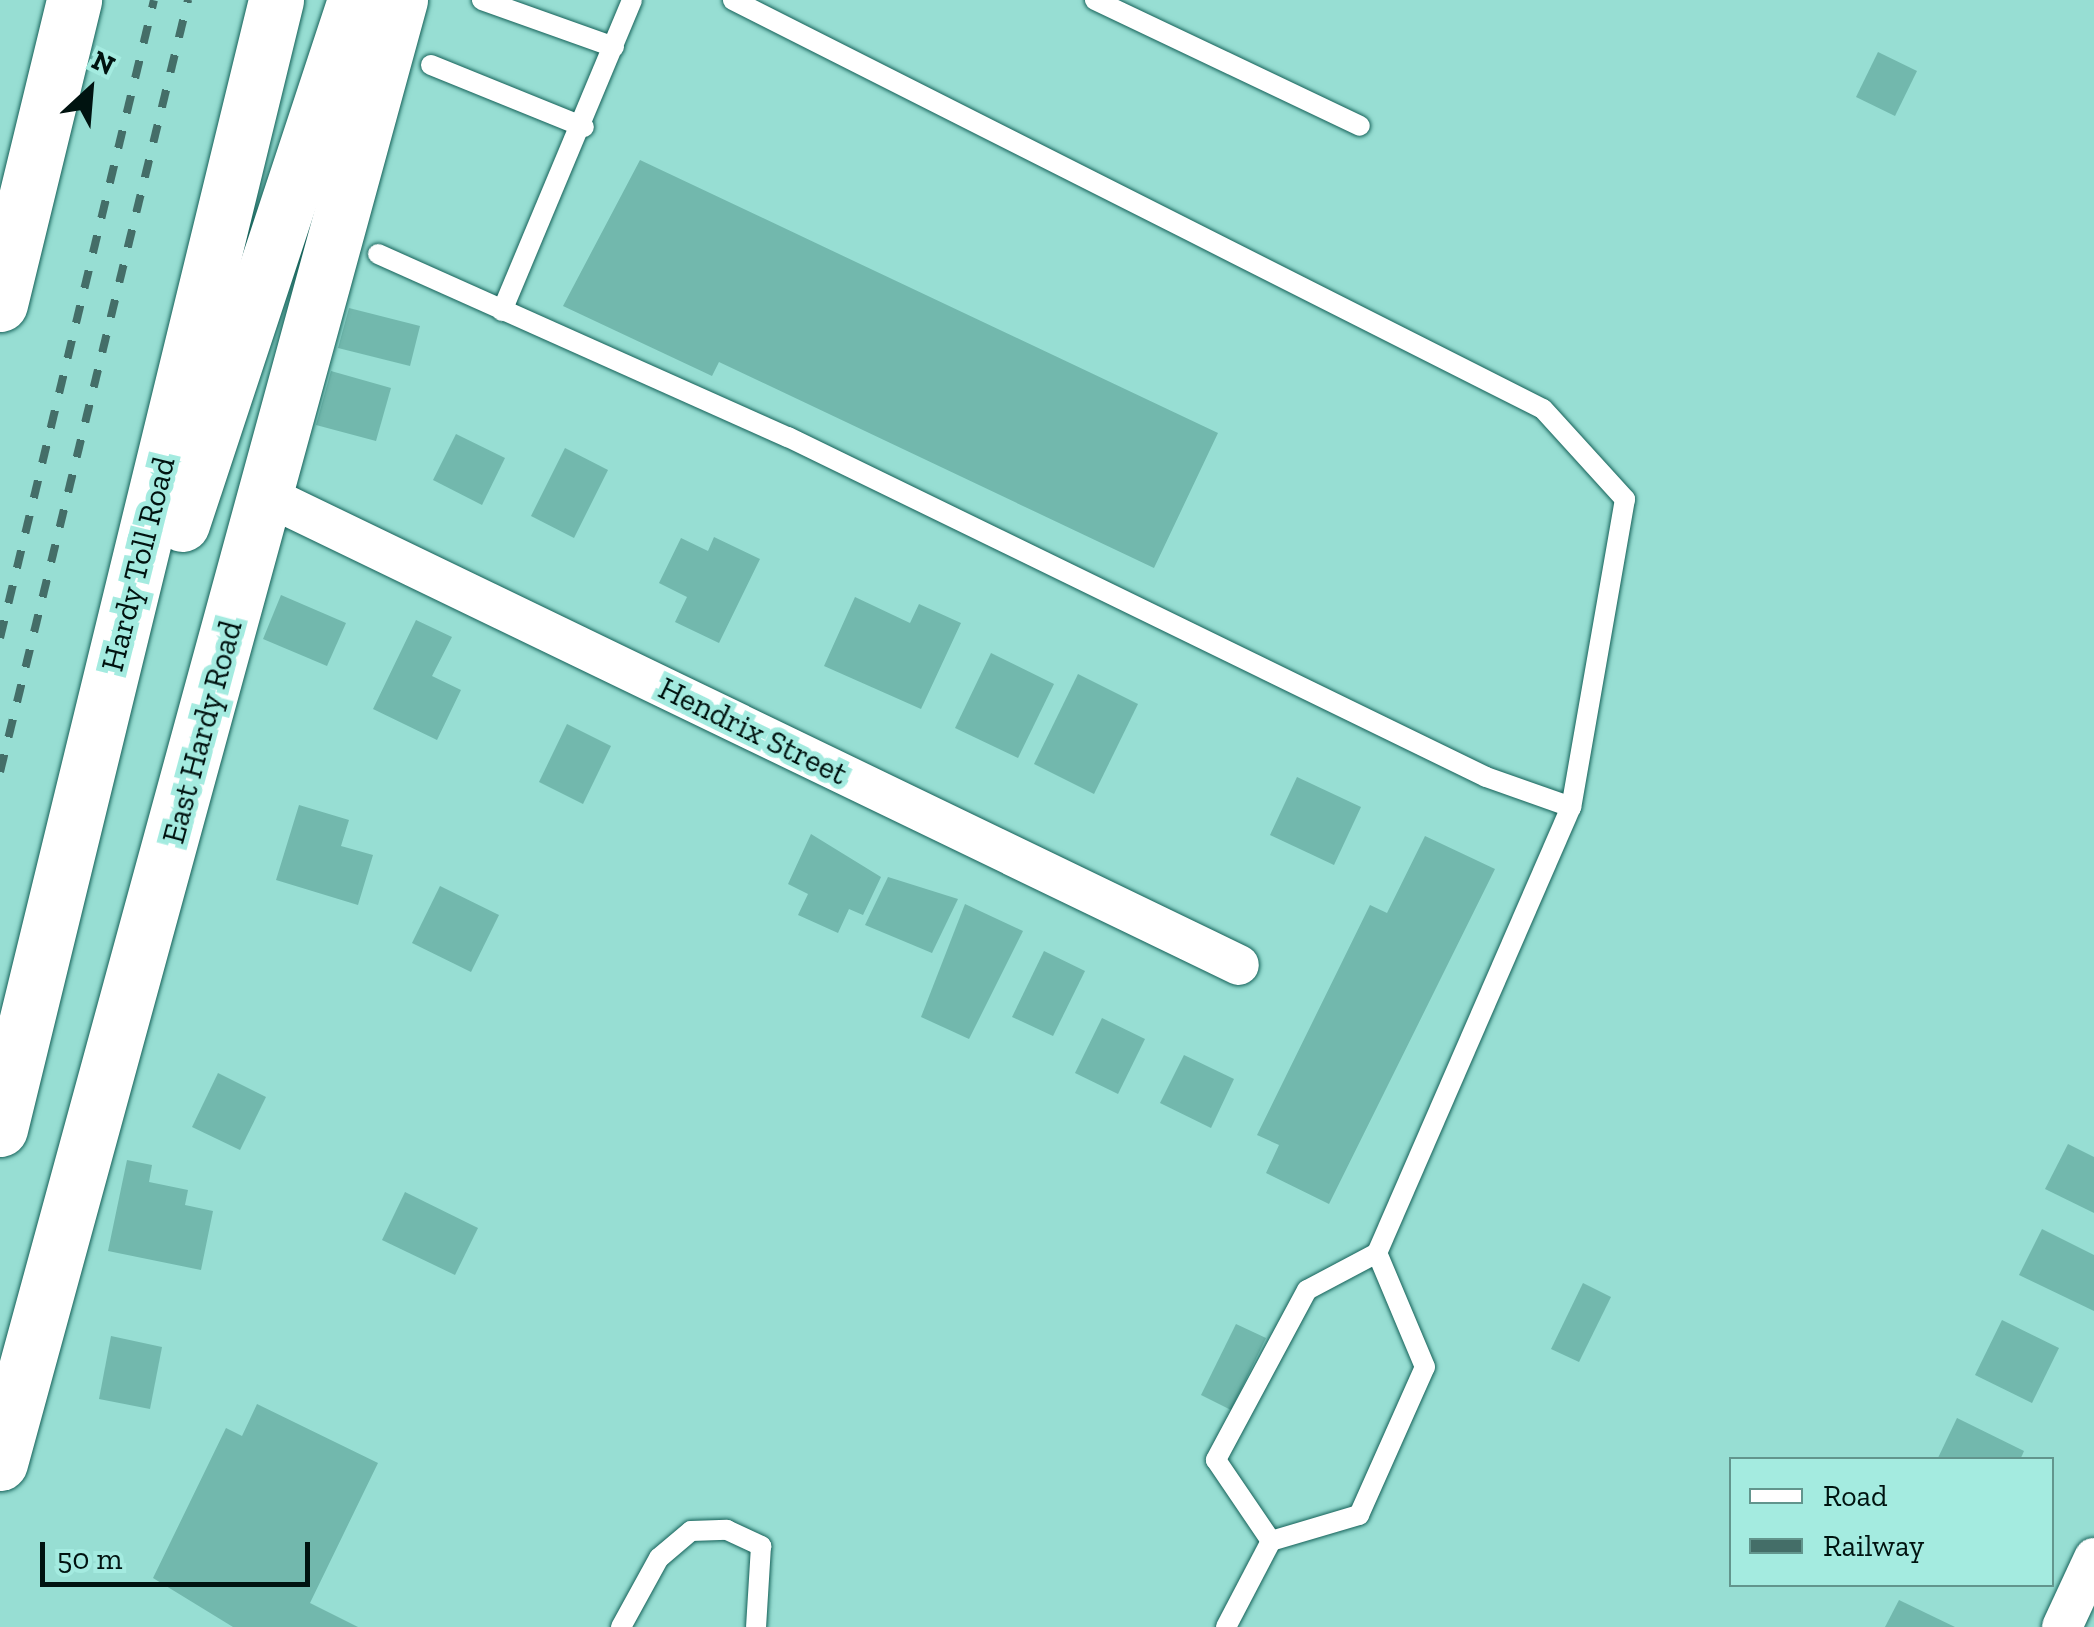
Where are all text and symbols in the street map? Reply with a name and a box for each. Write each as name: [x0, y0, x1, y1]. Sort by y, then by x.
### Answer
north arrow: [40, 40, 140, 140]
text: N: [87, 43, 120, 82]
street label: Hardy Toll Road: [93, 452, 183, 676]
street label: East Hardy Road: [154, 616, 250, 848]
street label: Hendrix Street: [653, 669, 853, 793]
legend: [1729, 1457, 2054, 1587]
text: Road: [1823, 1478, 1888, 1514]
scale bar: [45, 1522, 315, 1584]
text: Railway: [1823, 1528, 1924, 1564]
text: 50 m: [57, 1541, 122, 1577]

